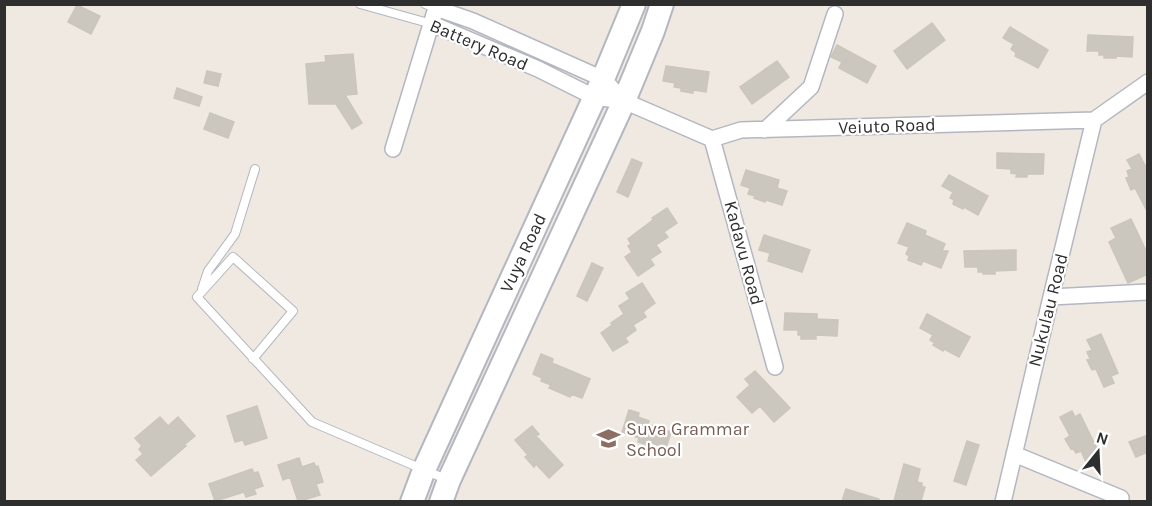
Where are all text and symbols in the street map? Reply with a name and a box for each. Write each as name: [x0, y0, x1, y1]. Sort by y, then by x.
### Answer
street label: Battery Road: [427, 14, 531, 76]
street label: Veiuto Road: [838, 113, 936, 139]
street label: Kadavu Road: [720, 198, 768, 308]
street label: Vuya Road: [495, 210, 551, 296]
street label: Nukulau Road: [1023, 251, 1073, 369]
place label: Suva Grammar School: [626, 418, 750, 461]
north arrow: [1068, 422, 1128, 482]
school or university icon: Suva Grammar School: [595, 426, 621, 452]
text: N: [1094, 427, 1111, 449]

